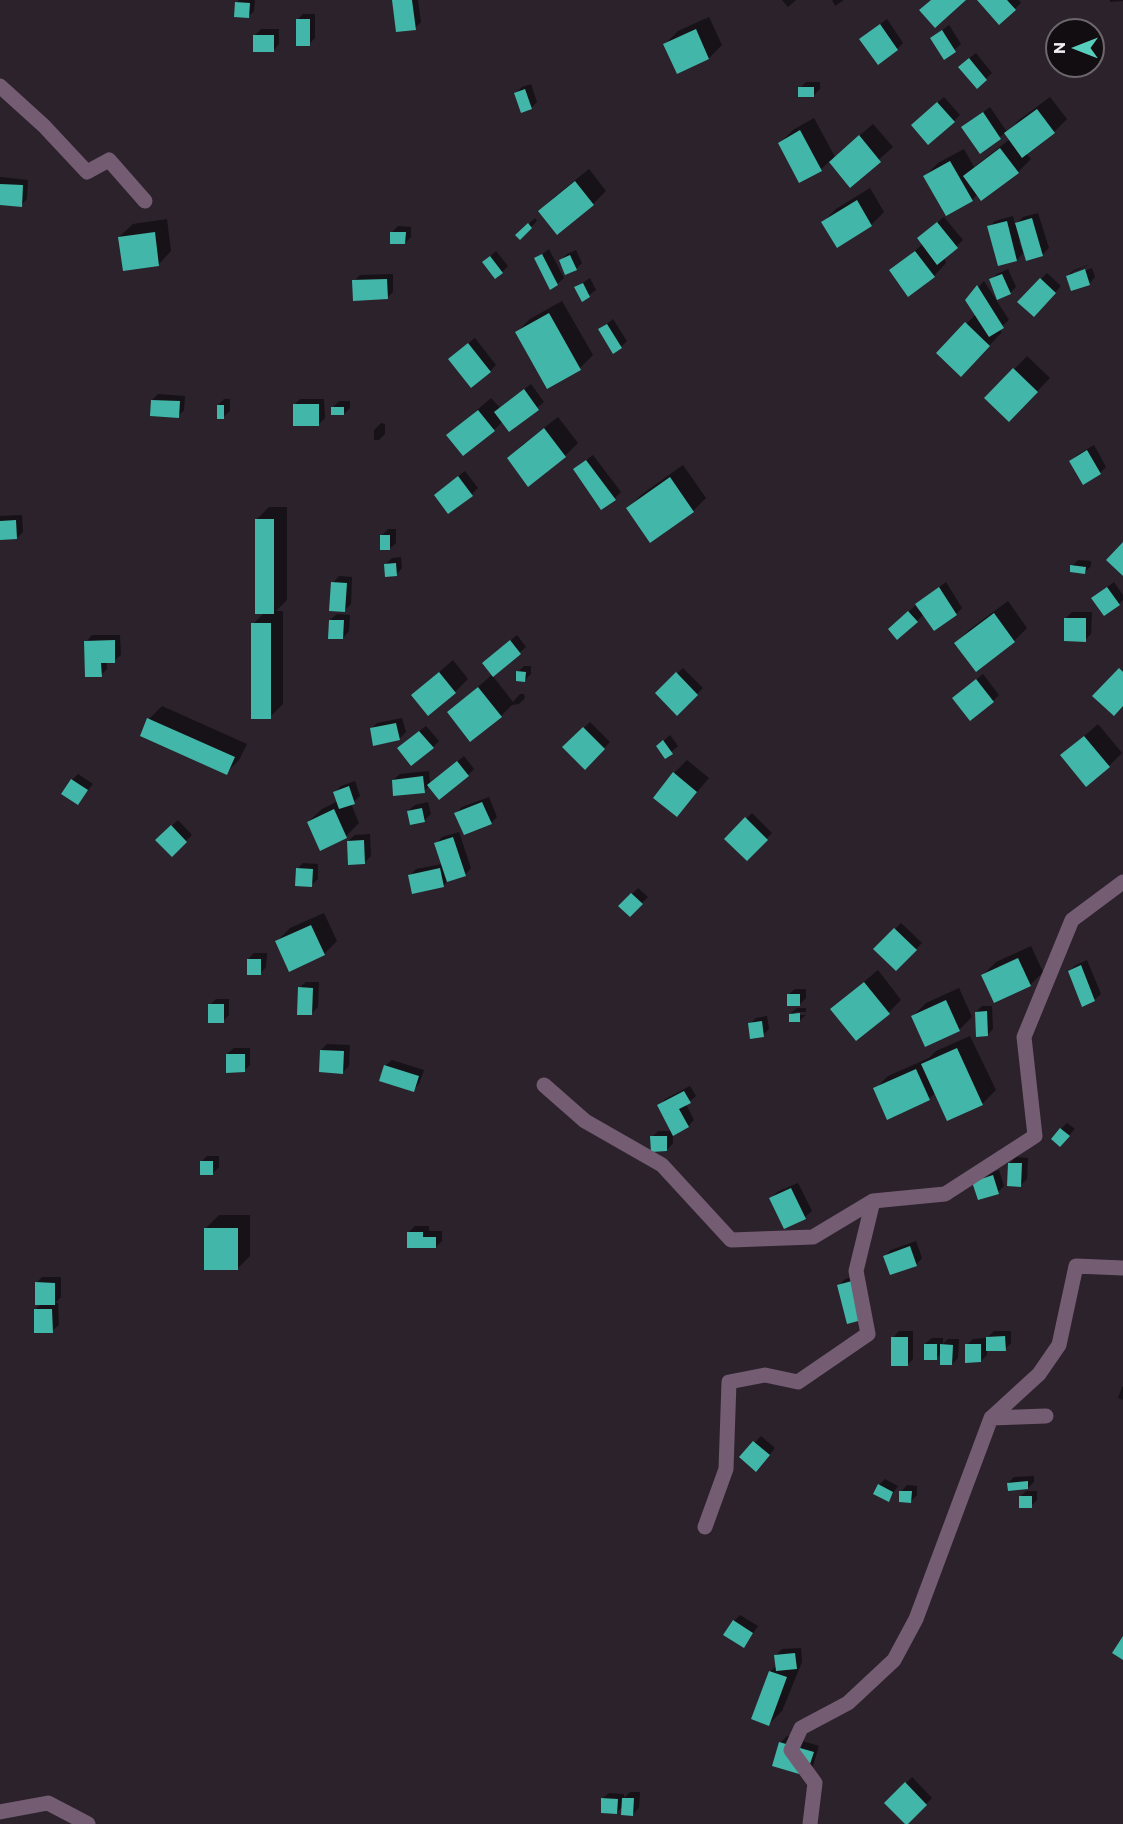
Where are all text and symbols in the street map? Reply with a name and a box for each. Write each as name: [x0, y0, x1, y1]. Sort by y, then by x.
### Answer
north arrow: [1045, 18, 1105, 78]
text: N: [1049, 42, 1068, 54]

